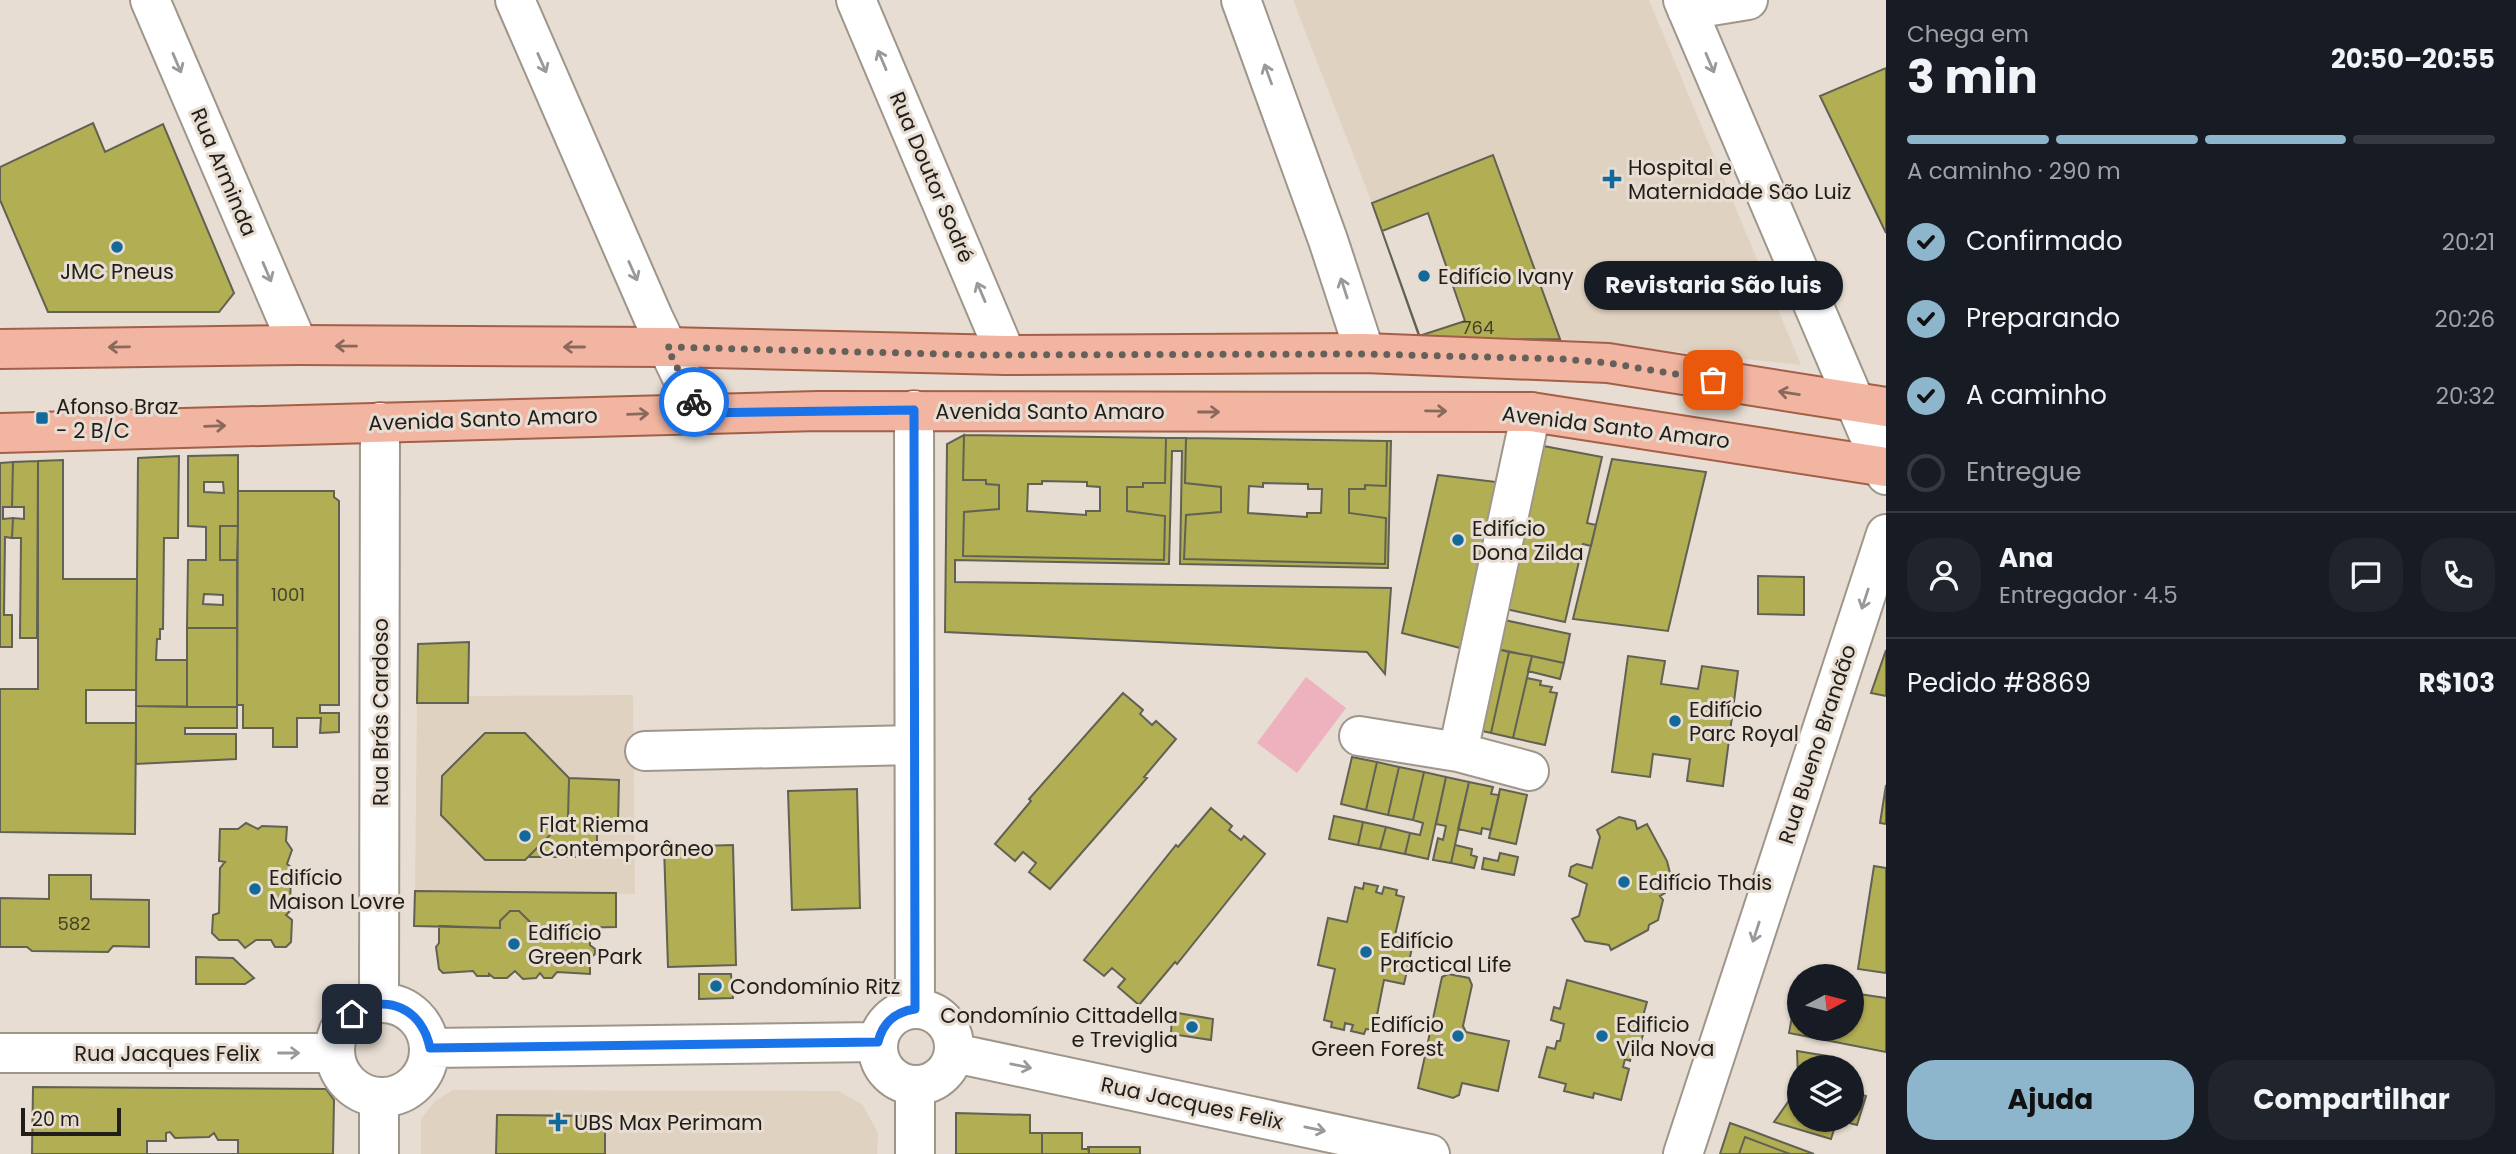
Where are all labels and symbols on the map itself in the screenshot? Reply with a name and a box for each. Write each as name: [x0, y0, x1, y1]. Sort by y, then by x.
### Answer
one-way arrow: [875, 50, 888, 72]
one-way arrow: [171, 51, 184, 73]
one-way arrow: [536, 51, 549, 73]
one-way arrow: [1704, 51, 1717, 73]
one-way arrow: [1261, 64, 1273, 86]
street label: Rua Doutor Sodré: [883, 87, 981, 267]
street label: Rua Arminda: [184, 103, 264, 241]
place label: Hospital e Maternidade São Luiz: [1628, 153, 1851, 206]
marker: Hospital e Maternidade São Luiz: [1602, 169, 1622, 189]
marker: JMC Pneus: [109, 239, 125, 255]
place label: JMC Pneus: [60, 257, 174, 286]
one-way arrow: [261, 260, 274, 282]
one-way arrow: [627, 260, 640, 281]
callout: Revistaria São luis: [1584, 261, 1842, 310]
place label: Edifício Ivany: [1438, 262, 1574, 291]
marker: Edifício Ivany: [1416, 268, 1432, 284]
one-way arrow: [1337, 278, 1349, 300]
one-way arrow: [974, 281, 987, 303]
house number: 764: [1462, 315, 1494, 340]
one-way arrow: [335, 339, 358, 353]
one-way arrow: [563, 340, 586, 354]
one-way arrow: [108, 341, 131, 354]
pin: [1683, 350, 1743, 410]
courier: [659, 367, 729, 437]
one-way arrow: [1778, 386, 1801, 399]
place label: Afonso Braz - 2 B/C: [56, 392, 178, 445]
street label: Avenida Santo Amaro: [935, 397, 1165, 426]
street label: Avenida Santo Amaro: [1500, 399, 1732, 455]
street label: Avenida Santo Amaro: [368, 401, 598, 437]
one-way arrow: [1424, 404, 1447, 418]
one-way arrow: [1197, 405, 1220, 419]
one-way arrow: [627, 408, 650, 421]
marker: Afonso Braz - 2 B/C: [34, 410, 50, 426]
one-way arrow: [203, 420, 226, 433]
place label: Edifício Dona Zilda: [1472, 514, 1584, 567]
marker: Edifício Dona Zilda: [1450, 532, 1466, 548]
house number: 1001: [271, 582, 305, 607]
one-way arrow: [1858, 588, 1871, 610]
street label: Rua Brás Cardoso: [366, 618, 395, 806]
street label: Rua Bueno Brandão: [1771, 641, 1863, 847]
place label: Edifício Parc Royal: [1689, 695, 1799, 748]
marker: Edifício Parc Royal: [1667, 713, 1683, 729]
place label: Flat Riema Contemporâneo: [539, 810, 714, 863]
marker: Flat Riema Contemporâneo: [517, 828, 533, 844]
place label: Edifício Maison Lovre: [269, 863, 405, 916]
place label: Edifício Thais: [1638, 868, 1772, 897]
marker: Edifício Thais: [1616, 874, 1632, 890]
marker: Edifício Maison Lovre: [247, 881, 263, 897]
house number: 582: [57, 911, 91, 936]
place label: Edifício Green Park: [528, 918, 642, 971]
one-way arrow: [1748, 920, 1761, 942]
place label: Edifício Practical Life: [1380, 926, 1512, 979]
marker: Edifício Green Park: [506, 936, 522, 952]
marker: Edifício Practical Life: [1358, 944, 1374, 960]
north arrow: [1787, 964, 1864, 1041]
place label: Condomínio Ritz: [730, 972, 900, 1001]
marker: Condomínio Ritz: [708, 978, 724, 994]
pin: [322, 984, 382, 1044]
place label: Condomínio Cittadella e Treviglia: [940, 1001, 1178, 1054]
place label: Edifício Green Forest: [1311, 1010, 1444, 1063]
place label: Edificio Vila Nova: [1616, 1010, 1715, 1063]
marker: Condomínio Cittadella e Treviglia: [1184, 1019, 1200, 1035]
marker: Edifício Green Forest: [1450, 1028, 1466, 1044]
marker: Edificio Vila Nova: [1594, 1028, 1610, 1044]
street label: Rua Jacques Felix: [74, 1039, 260, 1068]
one-way arrow: [277, 1046, 300, 1060]
one-way arrow: [1009, 1060, 1032, 1074]
street label: Rua Jacques Felix: [1098, 1070, 1286, 1136]
scale bar: [21, 1105, 121, 1137]
place label: UBS Max Perimam: [574, 1108, 763, 1137]
marker: UBS Max Perimam: [548, 1112, 568, 1132]
one-way arrow: [1303, 1123, 1326, 1137]

